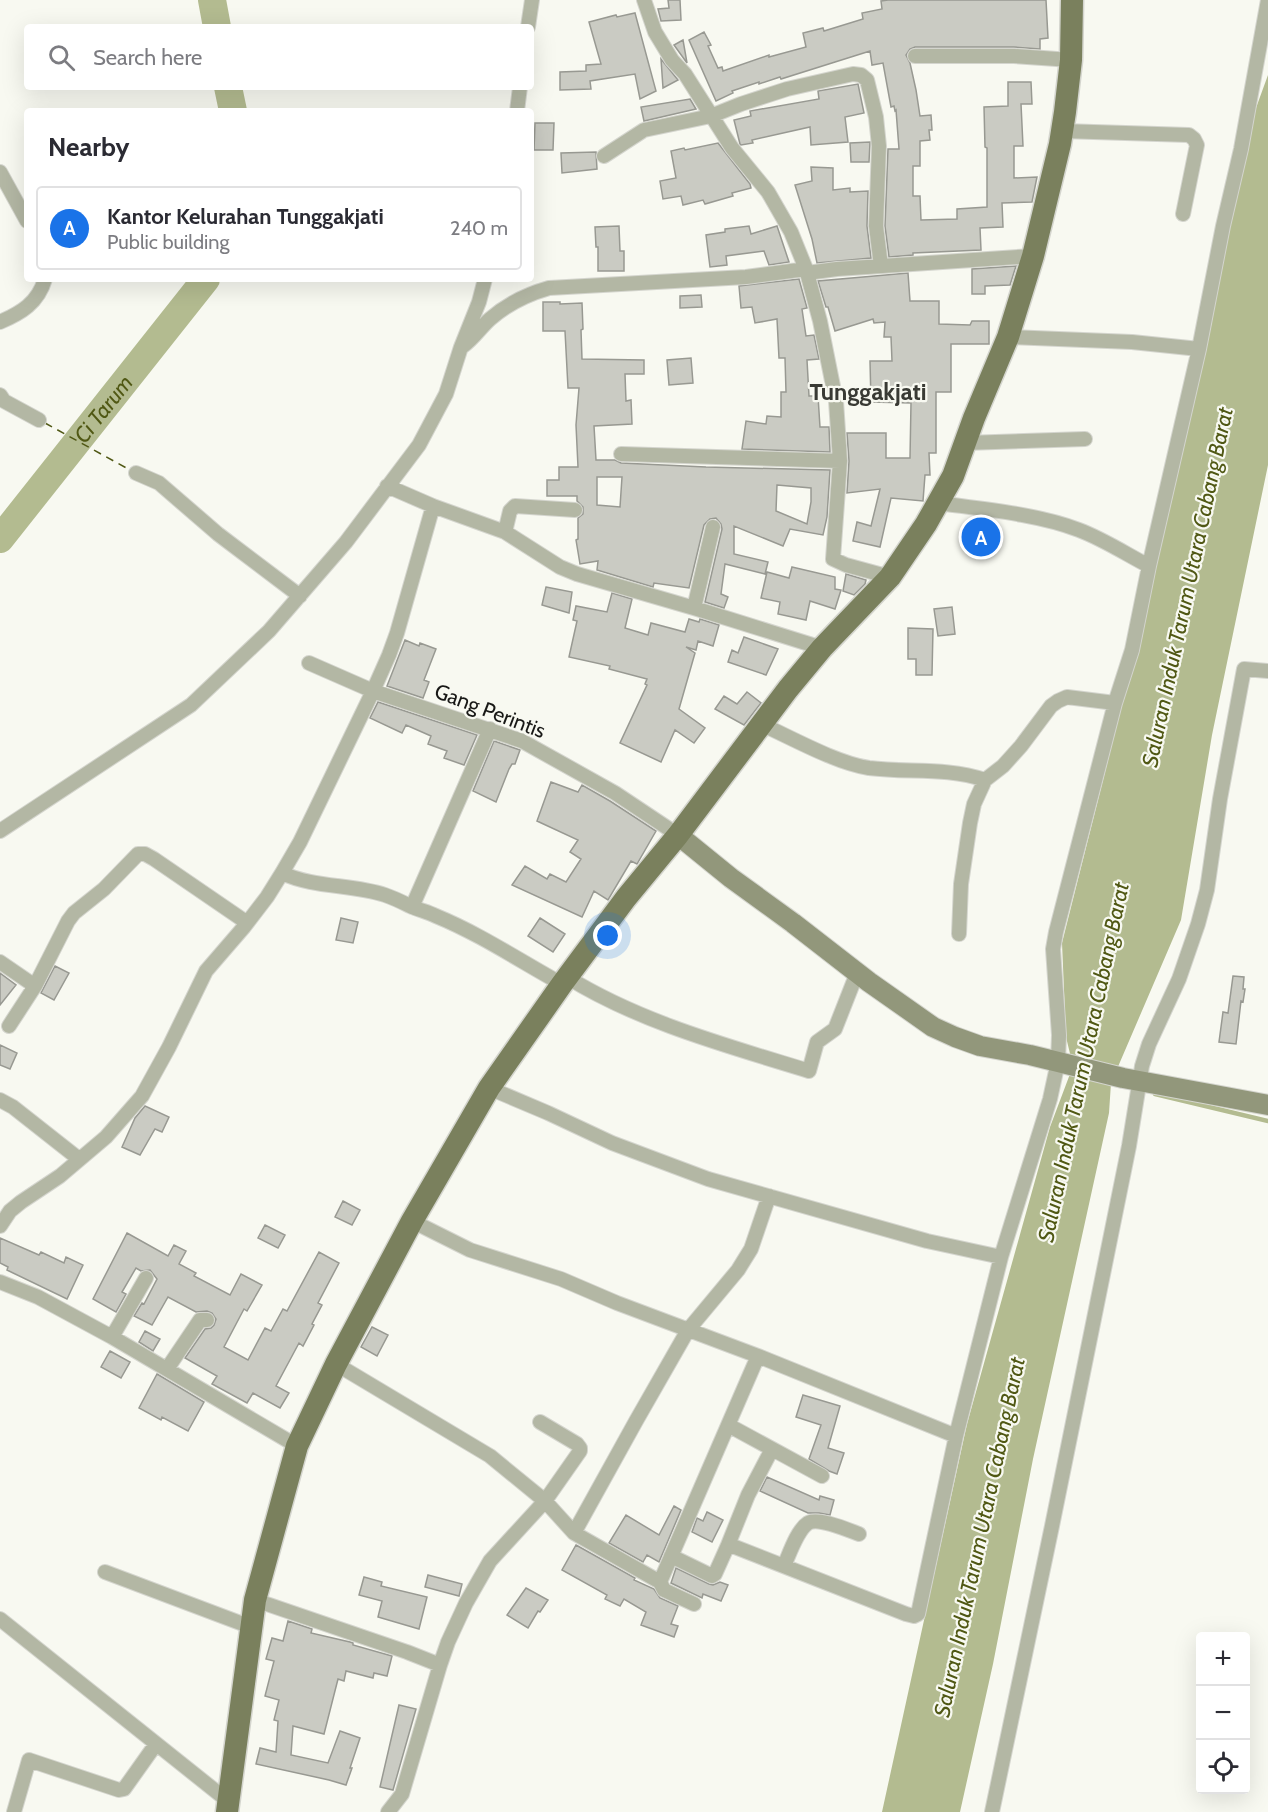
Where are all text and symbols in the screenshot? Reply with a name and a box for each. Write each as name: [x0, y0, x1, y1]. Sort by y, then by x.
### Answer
search box: [24, 24, 534, 90]
icon: search: [45, 41, 78, 74]
text: Search here: [93, 44, 202, 71]
text: Nearby: [48, 131, 129, 163]
text: Kantor Kelurahan Tunggakjati: [107, 203, 384, 230]
text: A: [63, 216, 76, 240]
text: 240 m: [450, 216, 508, 240]
text: Public building: [107, 230, 229, 254]
water label: Ci Tarum: [68, 370, 139, 449]
district label: Tunggakjati: [809, 377, 927, 406]
water label: Saluran Induk Tarum Utara Cabang Barat: [1136, 403, 1239, 769]
pin: A: [962, 514, 1000, 560]
street label: Gang Perintis: [431, 678, 549, 743]
water label: Saluran Induk Tarum Utara Cabang Barat: [1032, 878, 1135, 1244]
your location: [593, 921, 622, 950]
water label: Saluran Induk Tarum Utara Cabang Barat: [928, 1353, 1031, 1719]
map controls: [1196, 1632, 1250, 1794]
button: +: [1196, 1632, 1250, 1686]
button: −: [1196, 1686, 1250, 1740]
button: locate: [1196, 1740, 1250, 1794]

